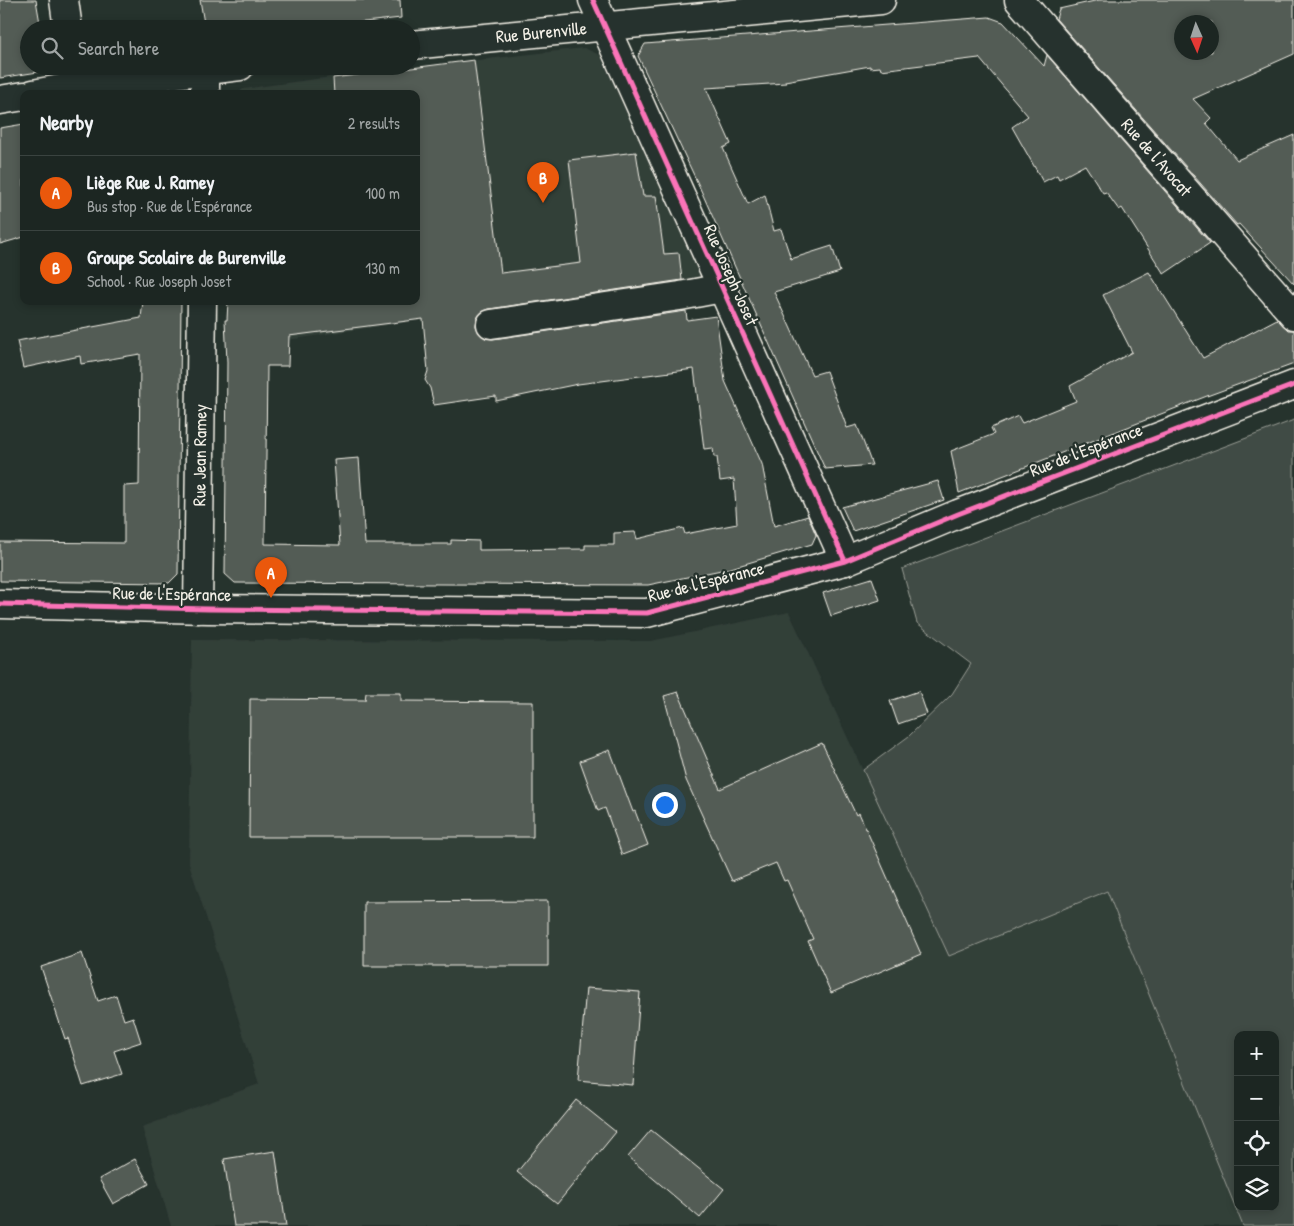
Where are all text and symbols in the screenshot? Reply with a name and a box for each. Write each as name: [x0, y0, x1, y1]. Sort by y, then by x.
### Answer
street label: Rue Burenville: [495, 15, 588, 49]
north arrow: [1174, 15, 1219, 60]
search box: [20, 20, 420, 75]
icon: search: [38, 34, 66, 62]
text: Search here: [78, 35, 159, 61]
text: Nearby: [40, 108, 93, 137]
text: 2 results: [348, 112, 400, 134]
street label: Rue de l'Avocat: [1116, 113, 1198, 202]
pin: B: [527, 162, 559, 203]
text: Liège Rue J. Ramey: [87, 169, 215, 195]
text: A: [52, 182, 60, 204]
text: 100 m: [365, 182, 400, 204]
text: Bus stop · Rue de l'Espérance: [87, 195, 252, 217]
street label: Rue Joseph Joset: [698, 220, 765, 330]
text: Groupe Scolaire de Burenville: [87, 244, 286, 270]
text: B: [52, 257, 60, 279]
text: 130 m: [365, 257, 400, 279]
text: School · Rue Joseph Joset: [87, 270, 231, 292]
street label: Rue Jean Ramey: [186, 403, 213, 506]
street label: Rue de l'Espérance: [1026, 417, 1146, 482]
street label: Rue de l'Espérance: [645, 555, 767, 608]
pin: A: [255, 557, 287, 598]
street label: Rue de l'Espérance: [112, 580, 232, 607]
your location: [652, 792, 678, 818]
map controls: [1234, 1031, 1279, 1211]
button: +: [1234, 1031, 1279, 1076]
button: −: [1234, 1076, 1279, 1121]
button: locate: [1234, 1121, 1279, 1166]
button: layers: [1234, 1166, 1279, 1211]

